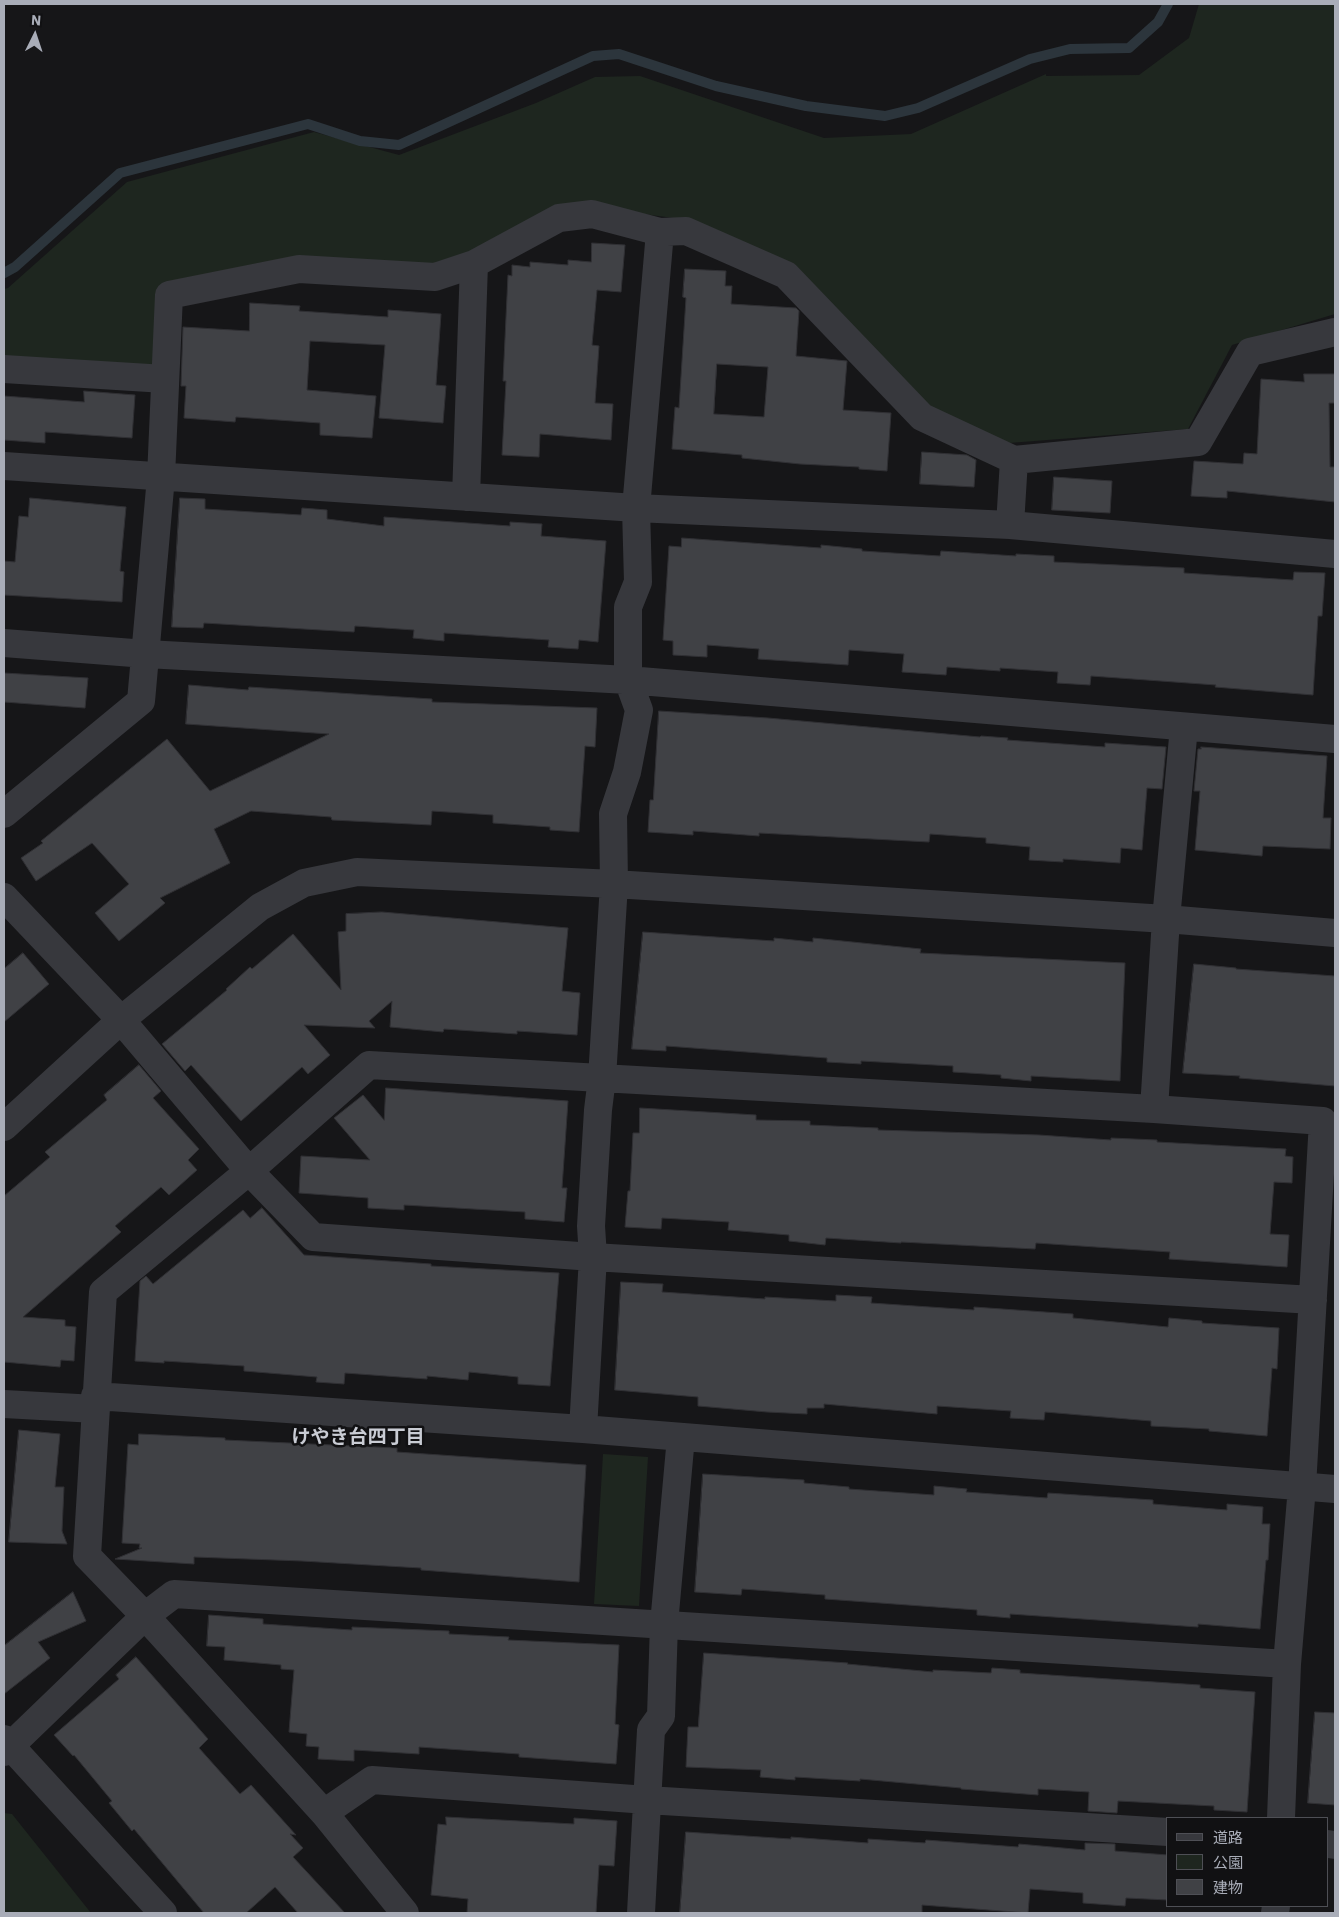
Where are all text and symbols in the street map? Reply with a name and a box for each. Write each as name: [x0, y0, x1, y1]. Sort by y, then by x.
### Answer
north arrow: [10, 10, 60, 60]
text: N: [30, 11, 42, 29]
district label: けやき台四丁目: [292, 1427, 424, 1449]
legend: [1166, 1817, 1329, 1907]
text: 道路: [1213, 1828, 1243, 1847]
text: 公園: [1213, 1853, 1243, 1872]
text: 建物: [1213, 1878, 1243, 1897]

